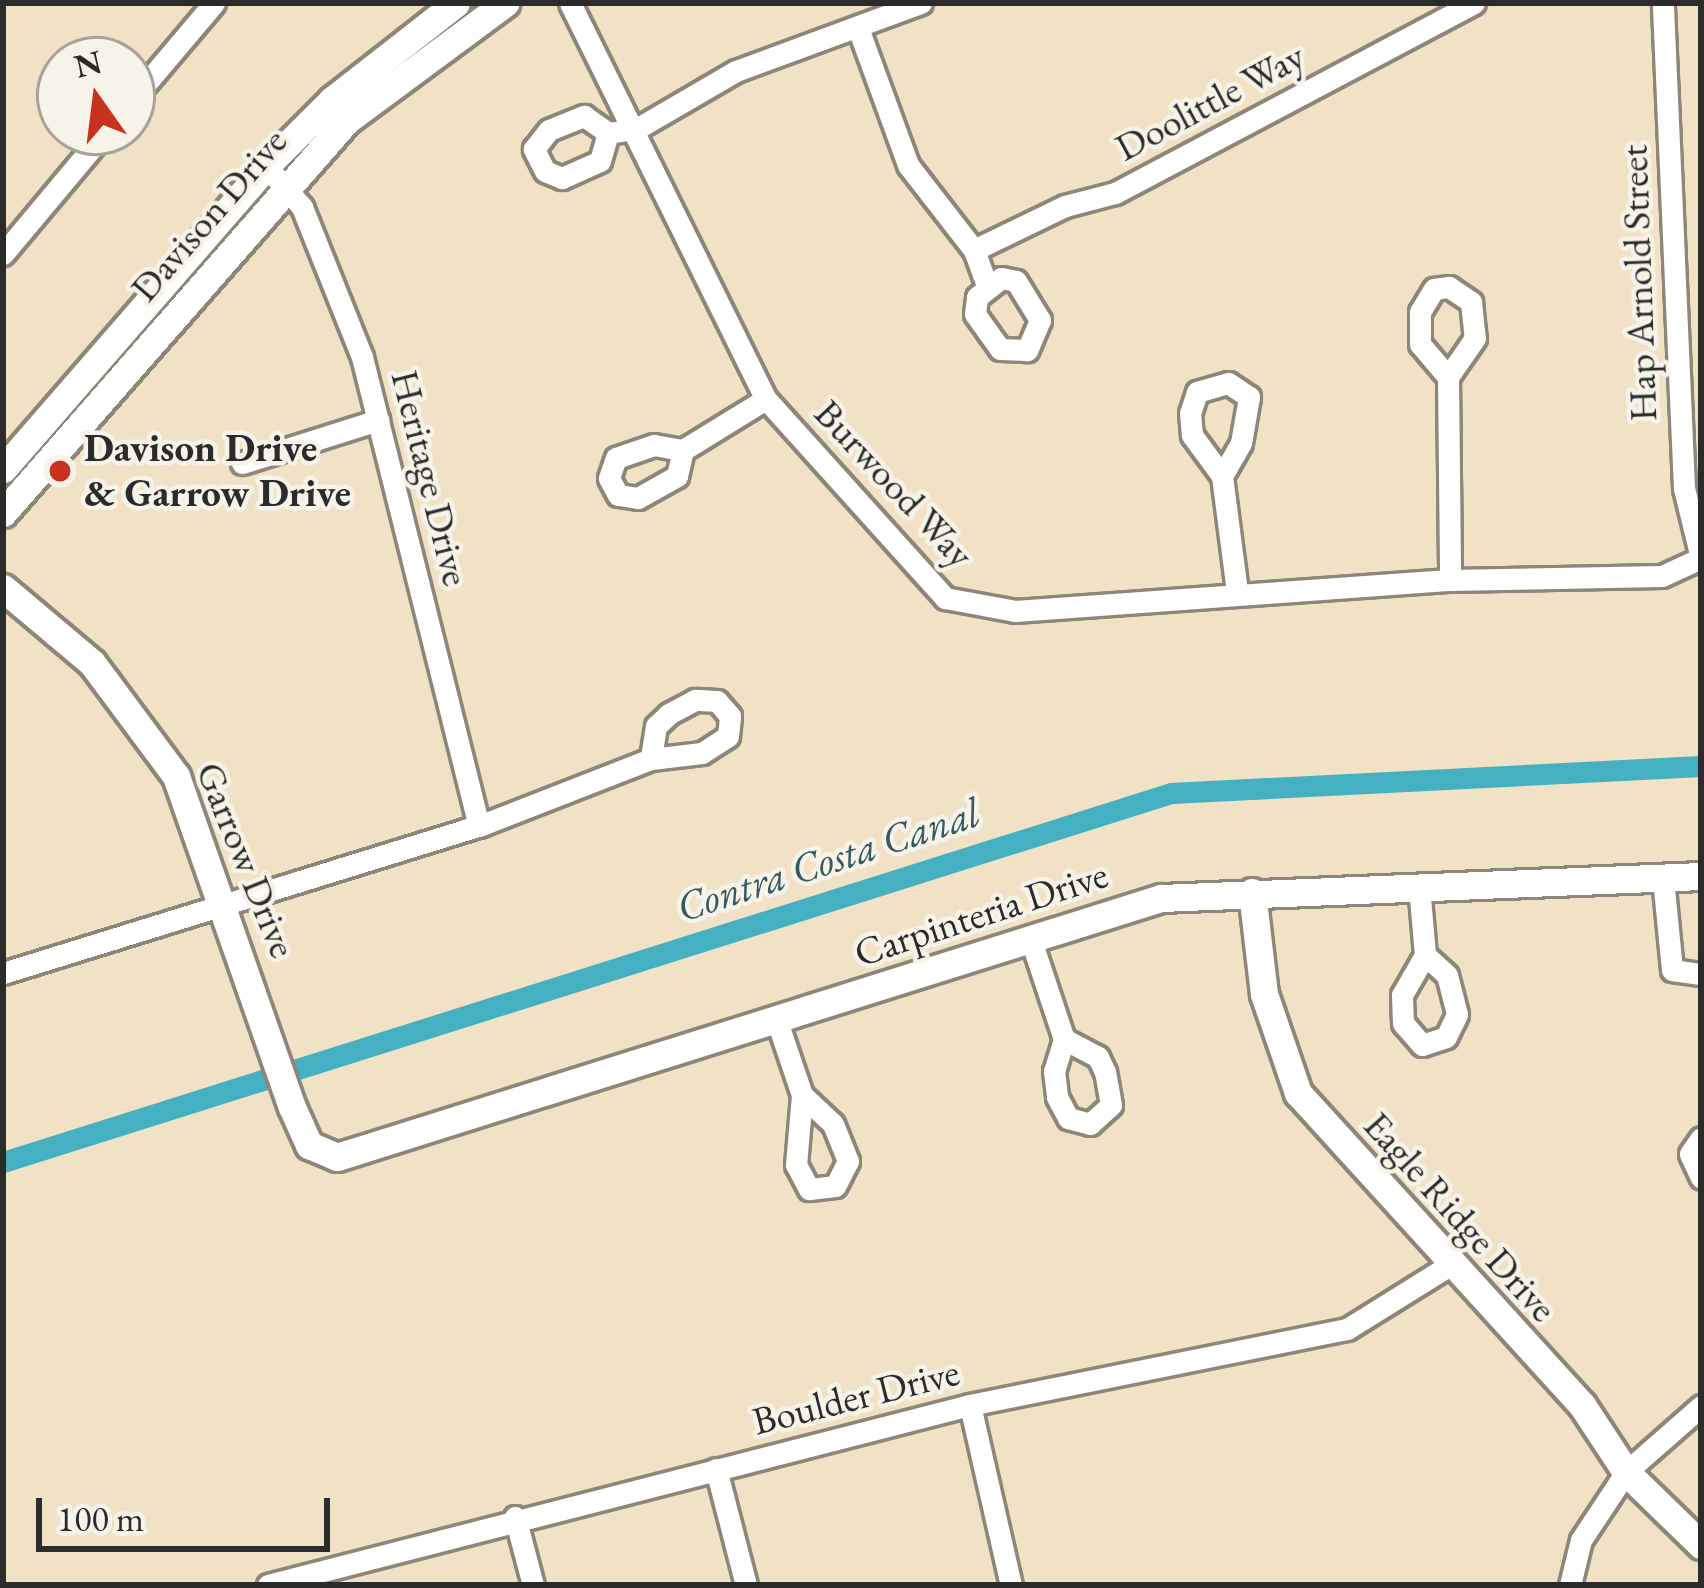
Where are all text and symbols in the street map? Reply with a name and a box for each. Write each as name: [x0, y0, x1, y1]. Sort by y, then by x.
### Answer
street label: Doolittle Way: [1108, 33, 1312, 171]
north arrow: [36, 36, 156, 156]
text: N: [70, 39, 106, 88]
street label: Davison Drive: [121, 119, 297, 311]
street label: Hap Arnold Street: [1611, 144, 1667, 422]
street label: Heritage Drive: [381, 365, 479, 591]
street label: Burwood Way: [804, 390, 984, 578]
place label: Davison Drive & Garrow Drive: [84, 426, 351, 517]
marker: Davison Drive & Garrow Drive: [47, 458, 73, 484]
street label: Garrow Drive: [186, 755, 306, 965]
water label: Contra Costa Canal: [670, 787, 986, 933]
street label: Carpinteria Drive: [849, 851, 1113, 977]
street label: Eagle Ridge Drive: [1354, 1102, 1566, 1332]
street label: Boulder Drive: [748, 1349, 964, 1445]
scale bar: [42, 1474, 336, 1548]
text: 100 m: [57, 1495, 144, 1542]

